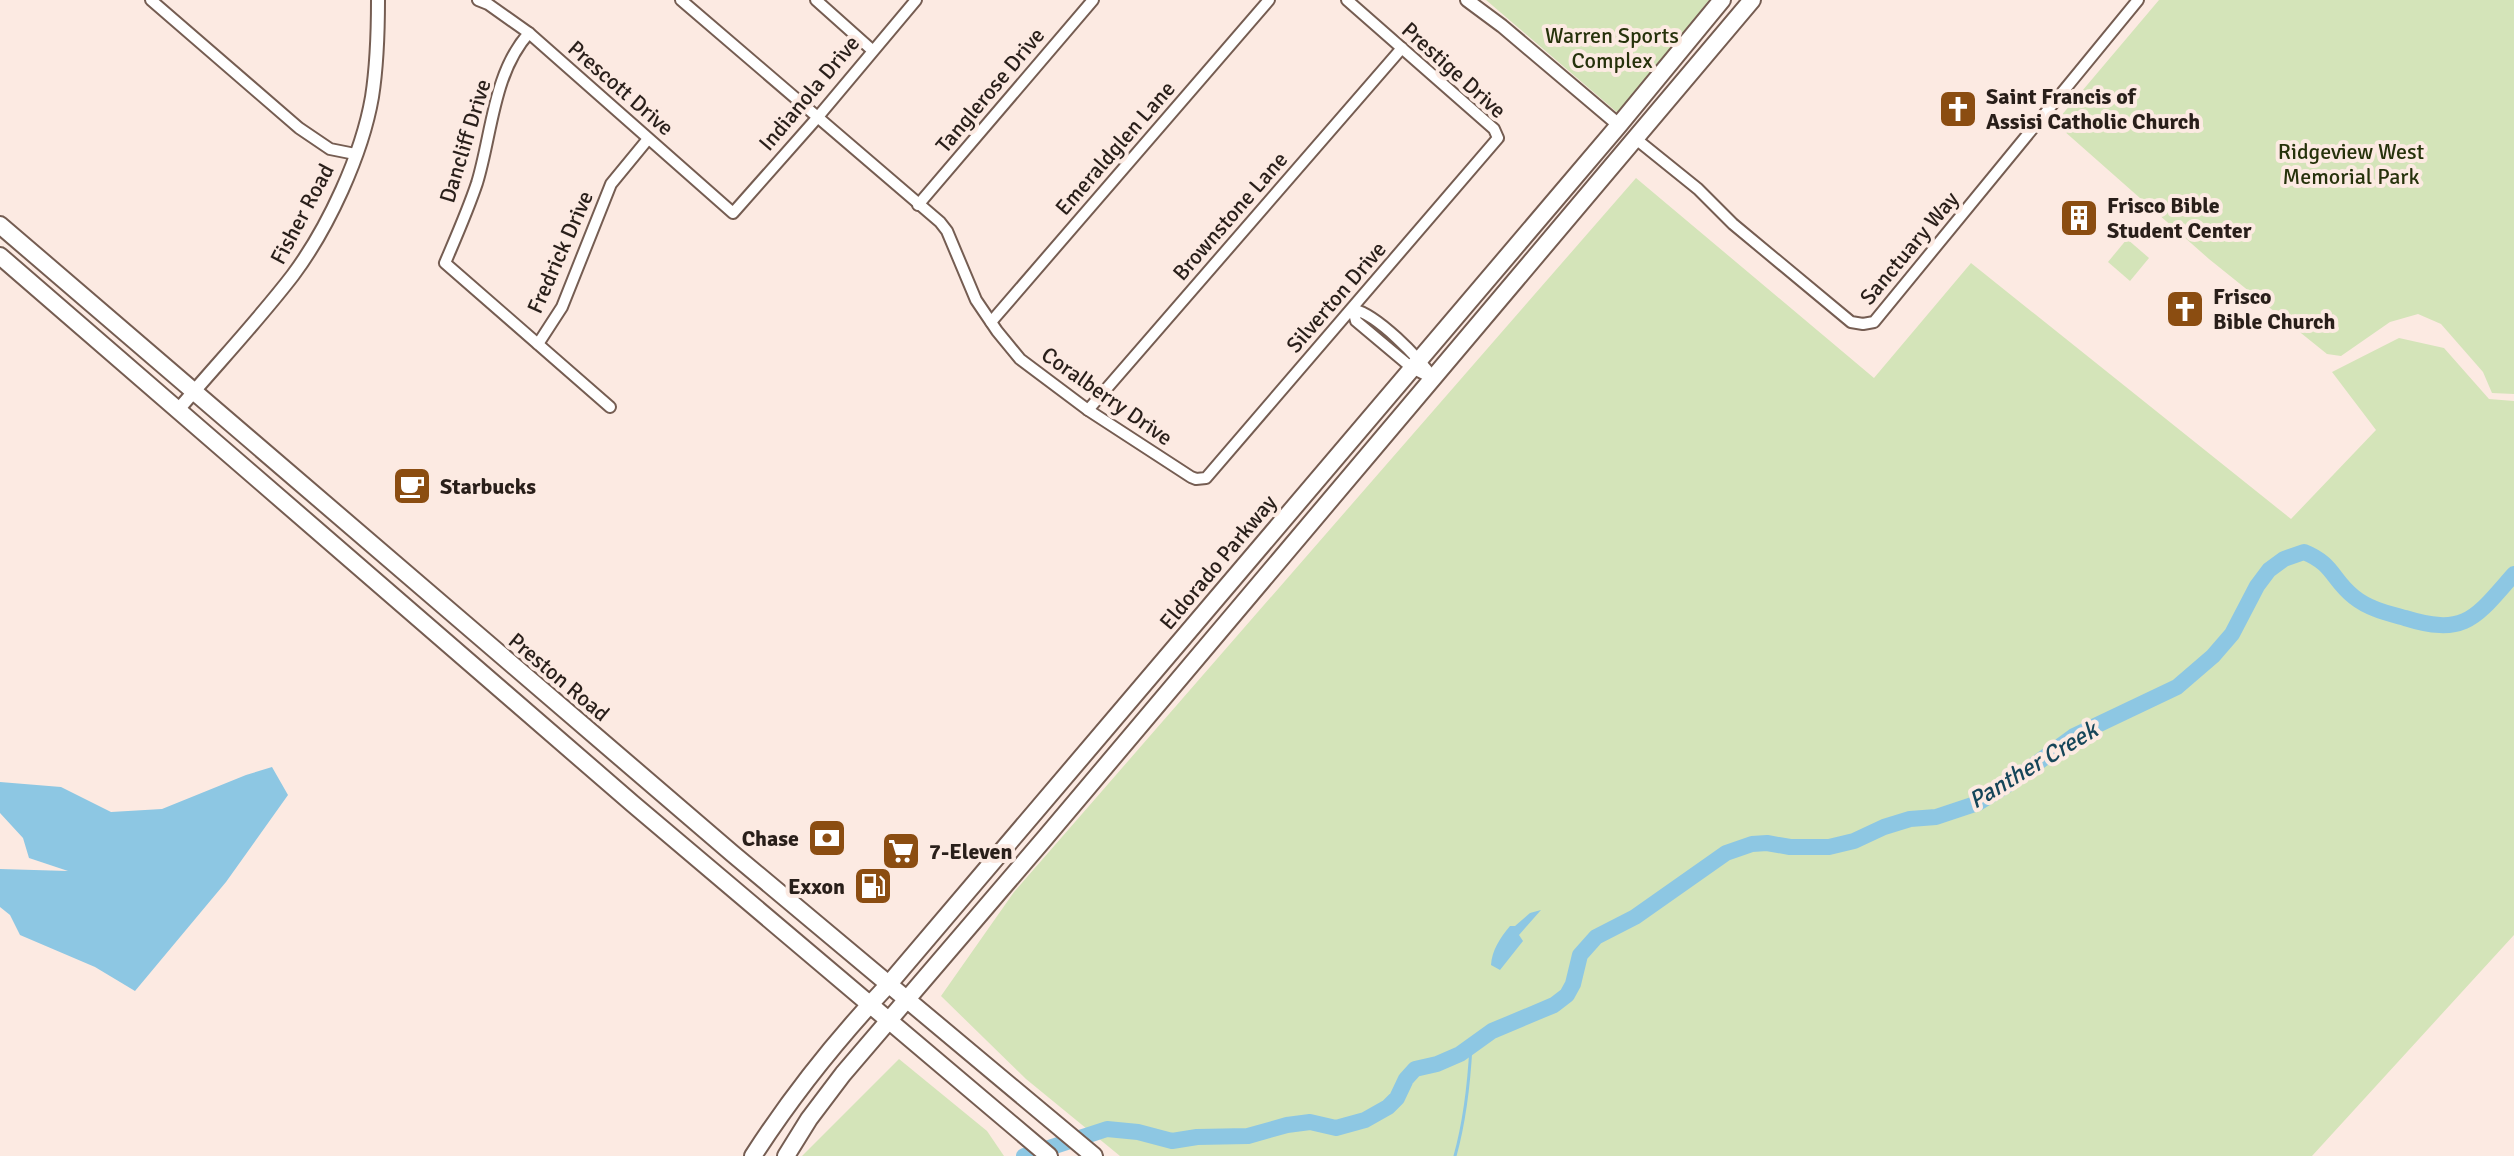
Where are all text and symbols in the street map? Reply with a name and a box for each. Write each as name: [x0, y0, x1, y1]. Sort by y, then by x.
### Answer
street label: Prestige Drive: [1396, 16, 1512, 124]
street label: Tanglerose Drive: [930, 22, 1050, 158]
park label: Warren Sports Complex: [1545, 22, 1679, 74]
street label: Indianola Drive: [753, 30, 865, 156]
street label: Prescott Drive: [563, 35, 679, 141]
street label: Emeraldglen Lane: [1049, 75, 1181, 221]
street label: Dancliff Drive: [433, 76, 497, 206]
place label: Saint Francis of Assisi Catholic Church: [1986, 83, 2200, 135]
church icon: Saint Francis of Assisi Catholic Church: [1937, 88, 1979, 130]
park label: Ridgeview West Memorial Park: [2278, 138, 2425, 190]
street label: Brownstone Lane: [1167, 146, 1293, 286]
street label: Fisher Road: [264, 159, 340, 269]
street label: Sanctuary Way: [1854, 185, 1965, 310]
street label: Fredrick Drive: [521, 187, 599, 317]
place label: Frisco Bible Student Center: [2107, 192, 2252, 244]
building icon: Frisco Bible Student Center: [2058, 197, 2100, 239]
street label: Silverton Drive: [1280, 236, 1392, 358]
place label: Frisco Bible Church: [2213, 283, 2336, 335]
church icon: Frisco Bible Church: [2164, 288, 2206, 330]
street label: Coralberry Drive: [1036, 341, 1178, 451]
cafe icon: Starbucks: [391, 465, 433, 507]
place label: Starbucks: [440, 473, 536, 500]
street label: Eldorado Parkway: [1154, 488, 1283, 635]
street label: Preston Road: [503, 627, 615, 727]
water label: Panther Creek: [1963, 714, 2105, 815]
bank icon: Chase: [806, 817, 848, 859]
place label: Chase: [742, 825, 799, 852]
supermarket icon: 7-Eleven: [880, 830, 922, 872]
place label: 7-Eleven: [929, 838, 1012, 865]
fuel station icon: Exxon: [852, 865, 894, 907]
place label: Exxon: [788, 873, 845, 900]

